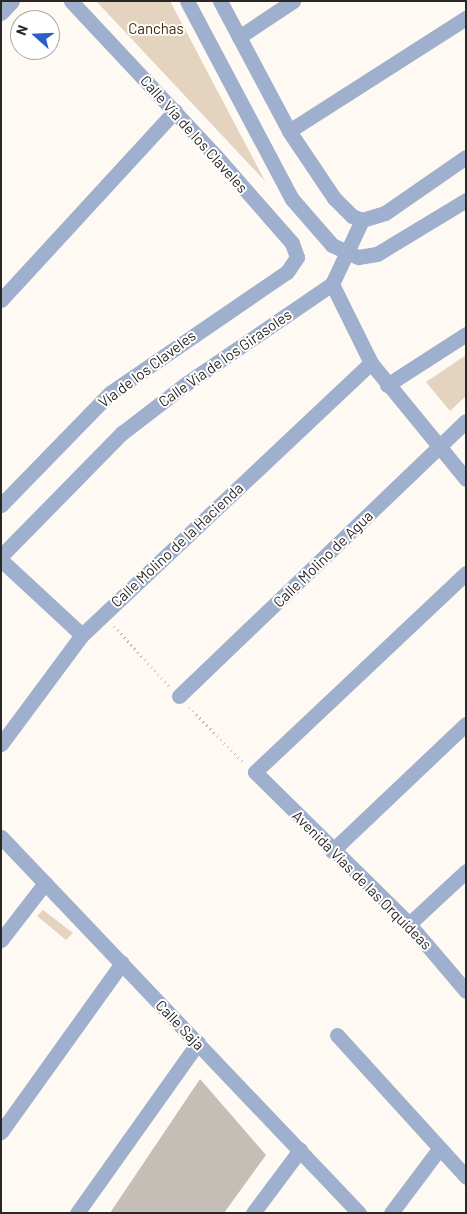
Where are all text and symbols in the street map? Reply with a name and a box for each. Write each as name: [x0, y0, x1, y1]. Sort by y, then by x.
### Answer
north arrow: [10, 10, 60, 60]
park label: Canchas: [128, 20, 184, 38]
text: N: [12, 23, 31, 37]
street label: Calle Vía de los Claveles: [137, 72, 251, 196]
street label: Calle Vía de los Girasoles: [155, 305, 295, 411]
street label: Vía de los Claveles: [95, 327, 199, 411]
street label: Calle Molino de la Hacienda: [107, 479, 247, 611]
street label: Calle Molino de Agua: [269, 507, 377, 611]
street label: Avenida Vías de las Orquídeas: [289, 807, 435, 953]
street label: Calle Saja: [152, 996, 208, 1054]

